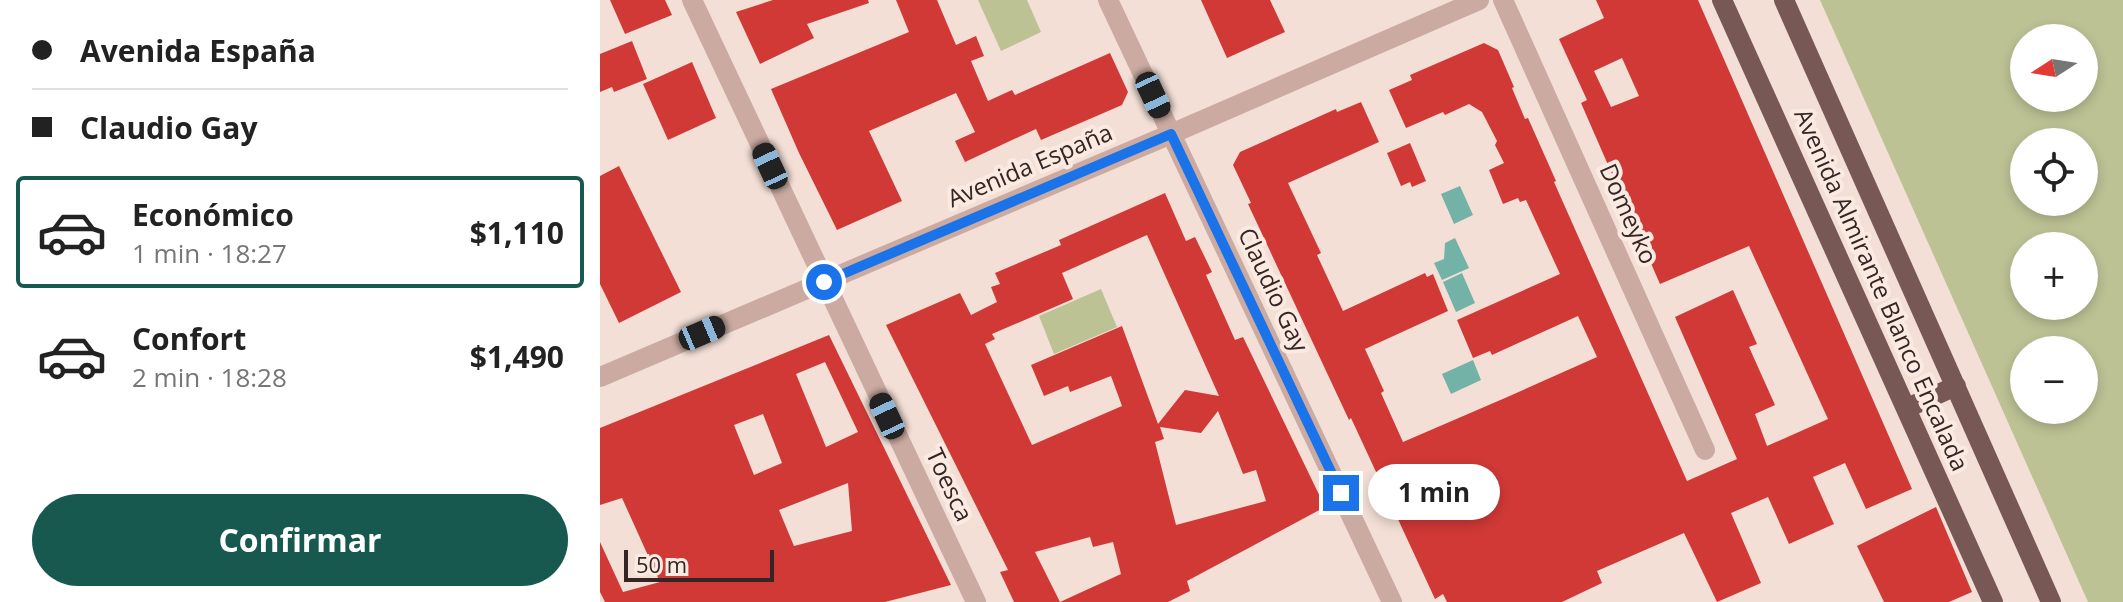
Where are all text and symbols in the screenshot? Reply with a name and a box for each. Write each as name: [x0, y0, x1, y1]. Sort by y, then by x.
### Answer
north arrow: [2010, 24, 2098, 112]
map controls: [2010, 24, 2098, 424]
text: Avenida España: [80, 30, 316, 71]
car: [1132, 68, 1174, 122]
street label: Avenida Almirante Blanco Encalada: [1787, 103, 1977, 476]
text: Claudio Gay: [80, 107, 258, 148]
street label: Avenida España: [942, 115, 1117, 214]
button: locate: [2010, 128, 2098, 216]
car: [749, 139, 791, 193]
street label: Domeyko: [1593, 158, 1666, 269]
text: Económico: [132, 194, 294, 235]
icon: car: [36, 196, 108, 268]
text: $1,110: [470, 212, 564, 253]
street label: Claudio Gay: [1231, 222, 1318, 358]
button: +: [2010, 232, 2098, 320]
text: 1 min · 18:27: [132, 235, 287, 271]
route start: [806, 264, 842, 300]
car: [675, 313, 729, 353]
text: Confort: [132, 318, 246, 359]
icon: car: [36, 320, 108, 392]
text: $1,490: [470, 336, 564, 377]
button: −: [2010, 336, 2098, 424]
text: 2 min · 18:28: [132, 359, 287, 395]
car: [866, 389, 908, 443]
street label: Toesca: [919, 442, 982, 526]
callout: 1 min: [1369, 465, 1501, 521]
text: 1 min: [1398, 474, 1470, 510]
route end: [1323, 475, 1359, 511]
button: Confirmar: [32, 494, 568, 586]
scale bar: [624, 546, 774, 582]
text: 50 m: [636, 549, 687, 579]

